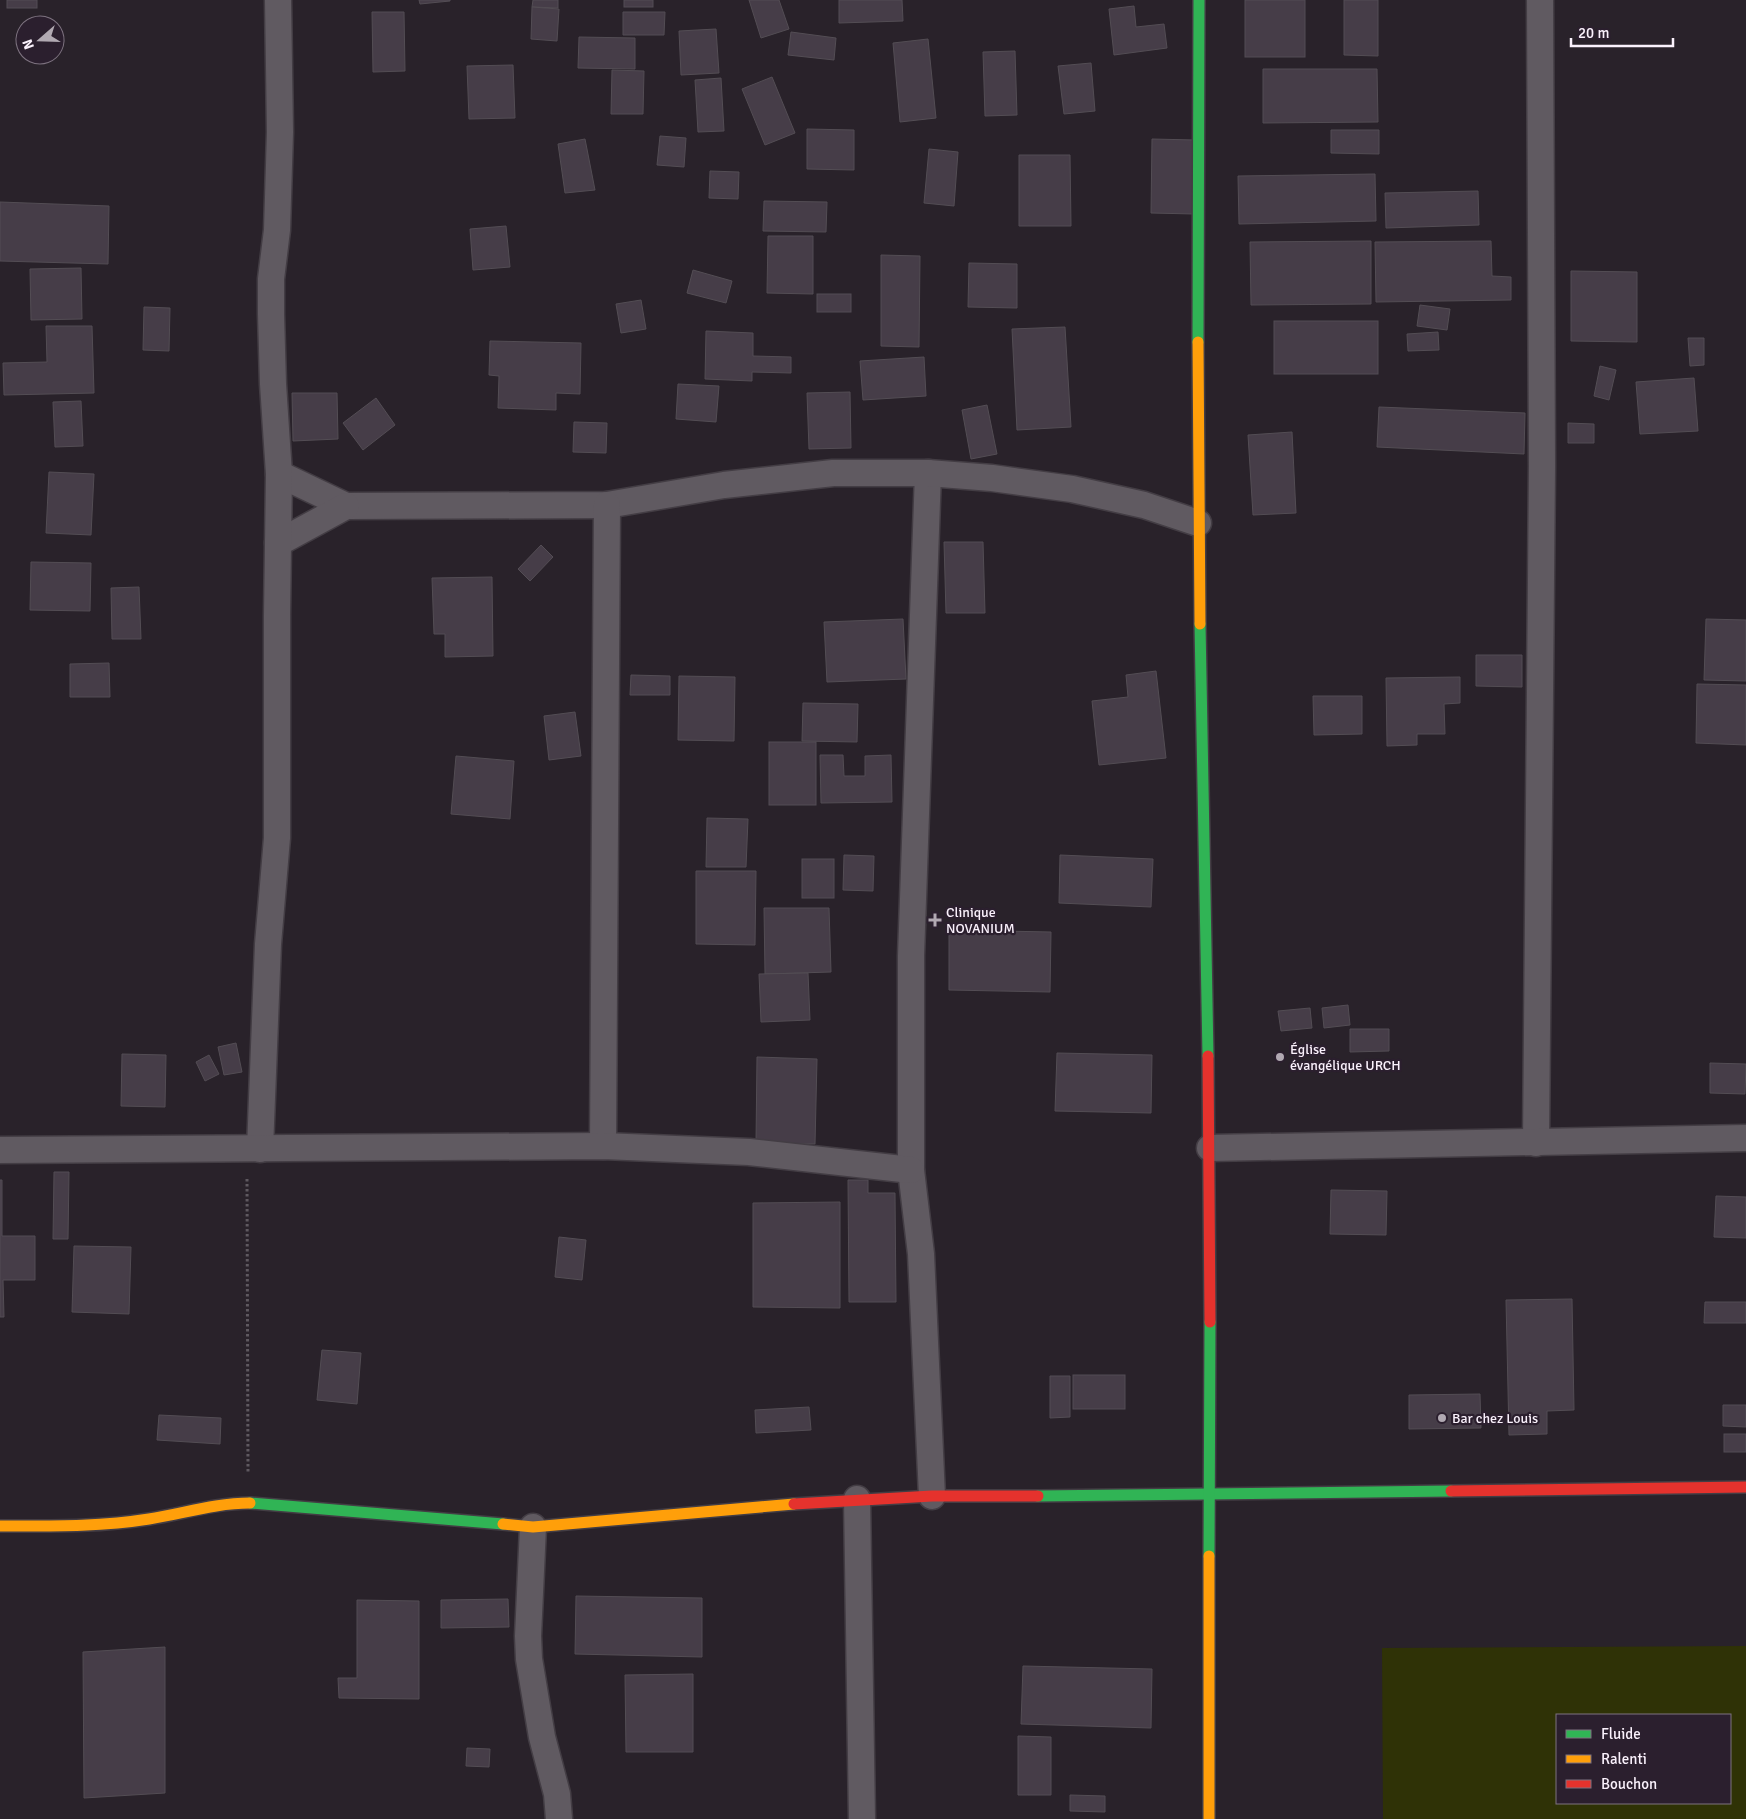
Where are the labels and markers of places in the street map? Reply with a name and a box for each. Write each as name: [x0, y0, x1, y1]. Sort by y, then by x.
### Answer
place label: Clinique NOVANIUM: [946, 904, 1015, 937]
marker: Clinique NOVANIUM: [928, 913, 942, 927]
place label: Église évangélique URCH: [1290, 1041, 1401, 1074]
marker: Église évangélique URCH: [1274, 1051, 1286, 1063]
place label: Bar chez Louis: [1452, 1410, 1538, 1427]
marker: Bar chez Louis: [1436, 1412, 1448, 1424]

